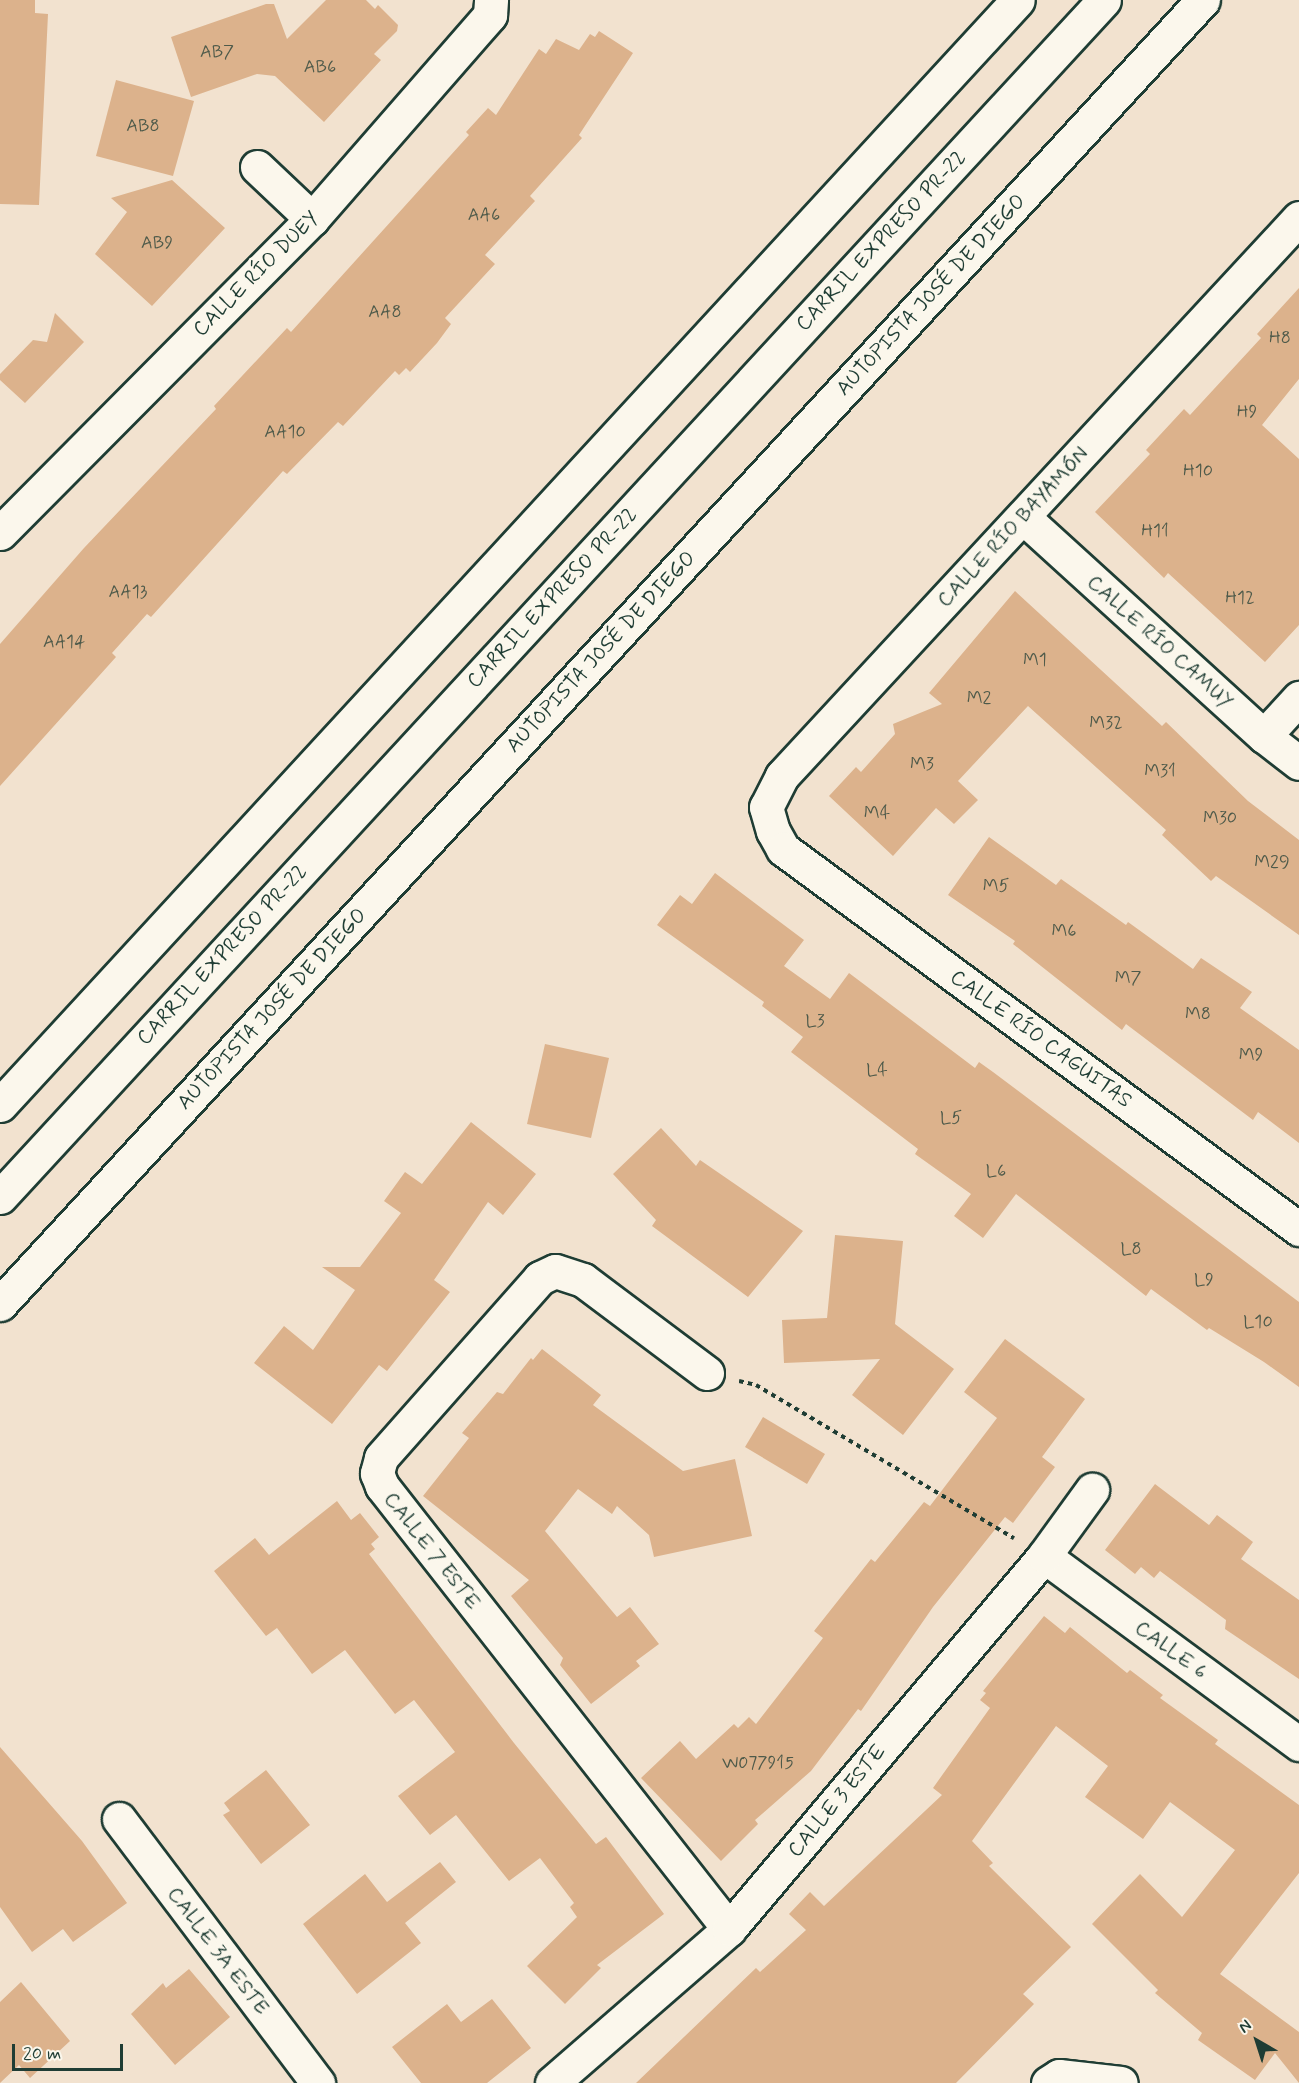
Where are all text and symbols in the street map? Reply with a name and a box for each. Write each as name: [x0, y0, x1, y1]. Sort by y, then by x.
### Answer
house number: AB7: [200, 41, 234, 63]
house number: AB6: [304, 56, 336, 78]
house number: AB8: [126, 115, 160, 137]
street label: CARRIL EXPRESO PR-22: [791, 145, 971, 337]
street label: AUTOPISTA JOSÉ DE DIEGO: [830, 188, 1032, 402]
house number: AA6: [468, 204, 500, 226]
street label: CALLE RÍO DUEY: [187, 205, 325, 343]
house number: AB9: [141, 232, 173, 254]
house number: AA8: [368, 301, 402, 323]
house number: H8: [1269, 327, 1291, 349]
house number: H9: [1237, 401, 1257, 423]
house number: AA10: [264, 421, 306, 443]
street label: CALLE RÍO BAYAMÓN: [932, 441, 1094, 613]
house number: H10: [1183, 460, 1213, 482]
street label: CARRIL EXPRESO PR-22: [462, 502, 642, 694]
house number: H11: [1141, 520, 1169, 542]
street label: AUTOPISTA JOSÉ DE DIEGO: [500, 545, 702, 759]
street label: CALLE RÍO CAMUY: [1081, 569, 1239, 715]
house number: AA13: [109, 581, 147, 603]
house number: H12: [1225, 587, 1255, 609]
house number: AA14: [43, 631, 85, 653]
house number: M1: [1023, 649, 1047, 671]
house number: M2: [967, 687, 991, 709]
house number: M32: [1089, 712, 1123, 734]
house number: M3: [910, 753, 934, 775]
house number: M31: [1144, 760, 1176, 782]
house number: M4: [864, 802, 890, 824]
house number: M30: [1203, 807, 1237, 829]
house number: M29: [1254, 851, 1290, 873]
street label: CARRIL EXPRESO PR-22: [132, 859, 312, 1051]
house number: M5: [983, 875, 1009, 897]
street label: AUTOPISTA JOSÉ DE DIEGO: [171, 902, 373, 1116]
house number: M6: [1051, 920, 1077, 942]
street label: CALLE RÍO CAGUITAS: [946, 966, 1136, 1112]
house number: M7: [1115, 967, 1141, 989]
house number: M8: [1185, 1003, 1211, 1025]
house number: L3: [805, 1010, 825, 1032]
house number: M9: [1239, 1044, 1263, 1066]
house number: L4: [866, 1059, 888, 1081]
house number: L5: [940, 1107, 962, 1129]
house number: L6: [986, 1160, 1006, 1182]
house number: L8: [1120, 1238, 1142, 1260]
house number: L9: [1194, 1269, 1214, 1291]
house number: L10: [1243, 1311, 1273, 1333]
street label: CALLE 7 ESTE: [378, 1487, 486, 1615]
street label: CALLE 6: [1130, 1615, 1212, 1685]
street label: CALLE 3 ESTE: [783, 1740, 891, 1862]
house number: W077915: [722, 1752, 794, 1774]
street label: CALLE 3A ESTE: [162, 1882, 274, 2020]
north arrow: [1227, 2011, 1287, 2071]
text: N: [1235, 2015, 1256, 2038]
scale bar: [15, 2032, 126, 2070]
text: 20 m: [23, 2042, 61, 2066]

